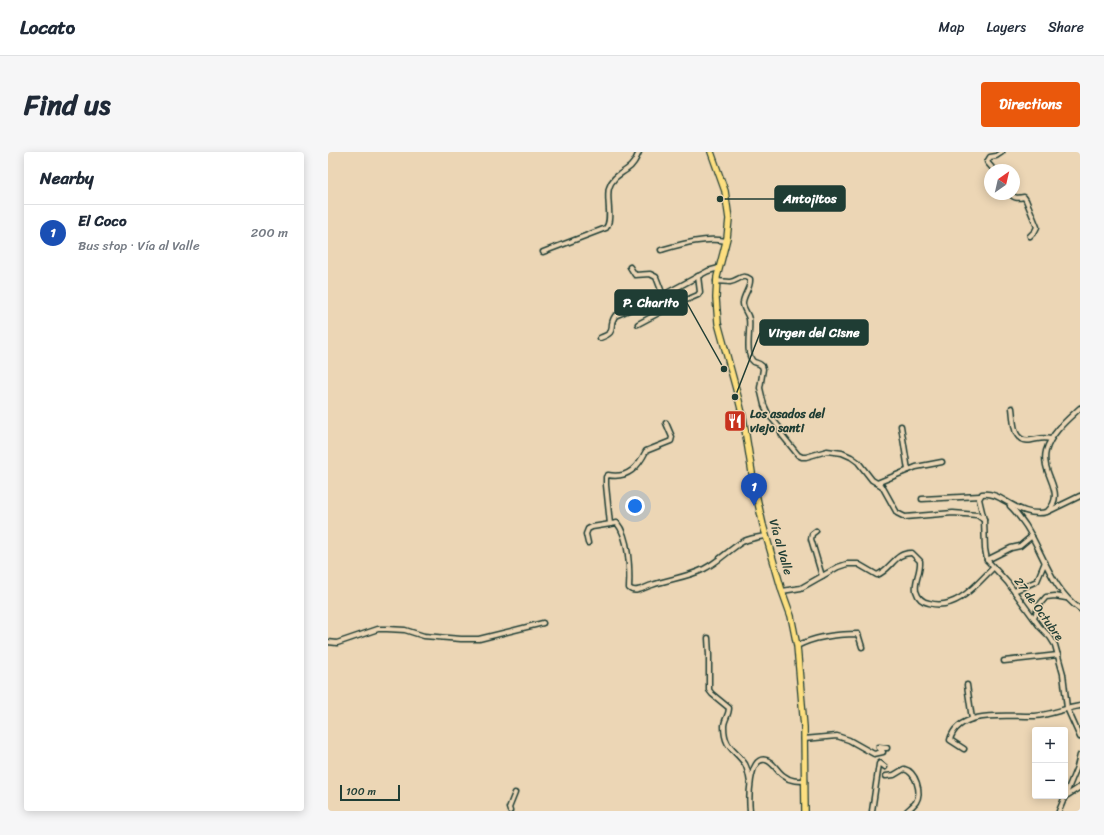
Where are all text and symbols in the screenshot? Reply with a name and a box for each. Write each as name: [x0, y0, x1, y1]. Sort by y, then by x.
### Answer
text: Locato: [20, 11, 75, 44]
text: Map: [939, 15, 964, 40]
text: Layers: [986, 15, 1026, 40]
text: Share: [1048, 15, 1084, 40]
text: Find us: [24, 80, 111, 129]
button: Directions: [981, 82, 1080, 127]
text: Nearby: [40, 163, 94, 193]
north arrow: [984, 164, 1020, 200]
callout: Antojitos: [775, 186, 845, 211]
text: Antojitos: [782, 187, 838, 210]
text: El Coco: [78, 208, 127, 234]
text: 1: [50, 221, 56, 244]
text: 200 m: [251, 221, 288, 244]
text: Bus stop · Vía al Valle: [78, 234, 200, 257]
callout: P. Charito: [615, 290, 687, 315]
text: P. Charito: [623, 291, 680, 314]
callout: Virgen del Cisne: [760, 320, 868, 345]
text: Virgen del Cisne: [768, 321, 860, 344]
place label: Los asados del viejo santi: [750, 403, 825, 439]
restaurant icon: Los asados del viejo santi: [722, 408, 748, 434]
pin: 1: [741, 473, 767, 506]
your location: [625, 496, 645, 516]
street label: Vía al Valle: [763, 516, 799, 578]
street label: 27 de Octubre: [1008, 572, 1070, 646]
map controls: [1032, 727, 1068, 799]
button: +: [1032, 727, 1068, 763]
button: −: [1032, 763, 1068, 799]
text: 100 m: [346, 782, 376, 801]
scale bar: [340, 783, 400, 802]

